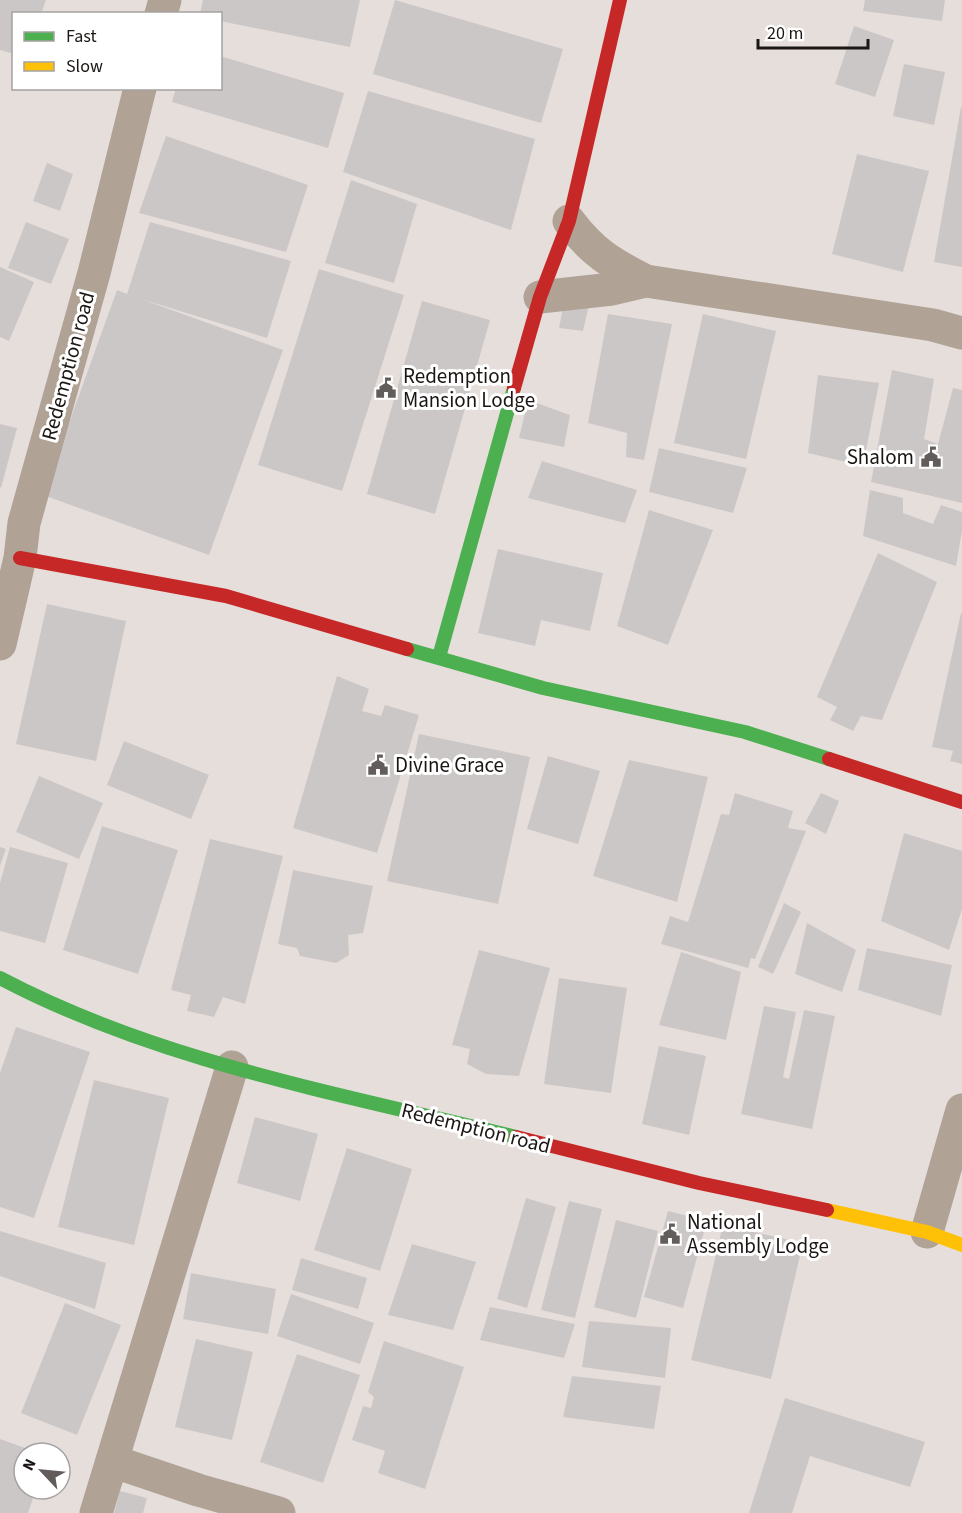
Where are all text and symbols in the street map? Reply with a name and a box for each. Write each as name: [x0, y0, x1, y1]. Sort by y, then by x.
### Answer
legend: [12, 12, 222, 90]
scale bar: [758, 12, 868, 50]
text: 20 m: [767, 21, 803, 46]
text: Fast: [66, 24, 97, 49]
text: Slow: [66, 54, 103, 79]
street label: Redemption road: [34, 288, 102, 444]
place label: Redemption Mansion Lodge: [403, 361, 535, 415]
public building icon: Redemption Mansion Lodge: [374, 376, 398, 400]
place label: Shalom: [847, 442, 914, 472]
public building icon: Shalom: [919, 445, 943, 469]
place label: Divine Grace: [395, 750, 504, 780]
public building icon: Divine Grace: [366, 753, 390, 777]
street label: Redemption road: [398, 1095, 554, 1161]
place label: National Assembly Lodge: [687, 1207, 829, 1261]
public building icon: National Assembly Lodge: [658, 1222, 682, 1246]
north arrow: [12, 1441, 72, 1501]
text: N: [17, 1455, 42, 1474]

